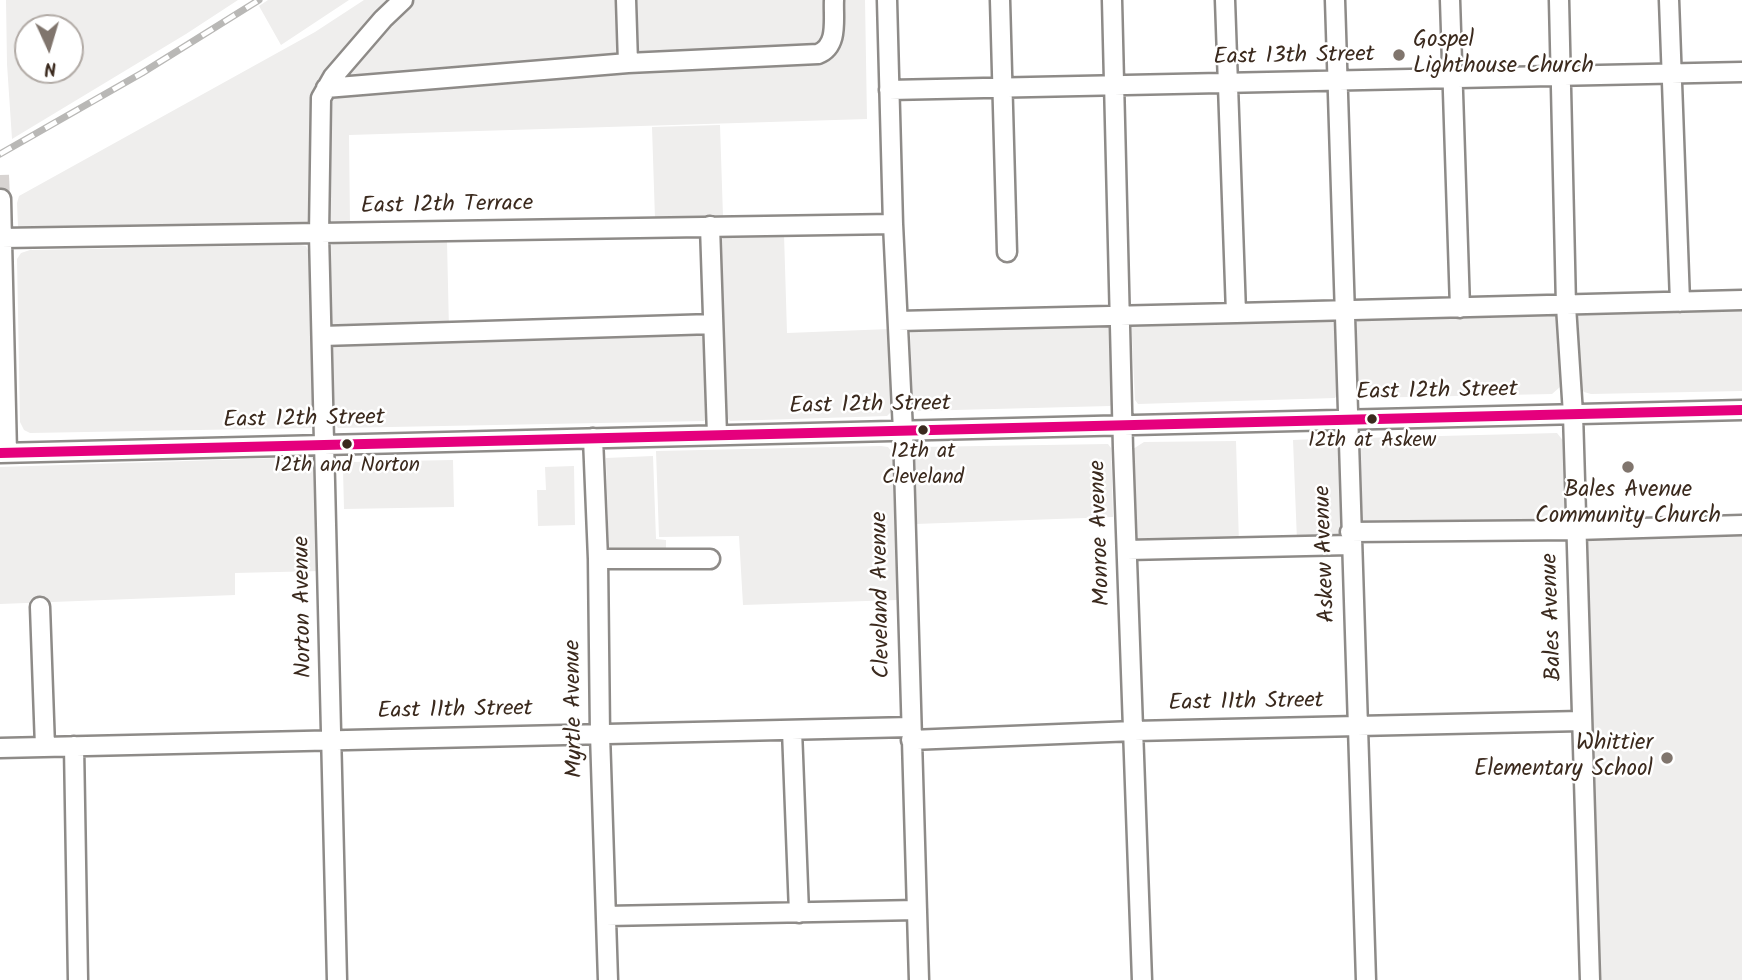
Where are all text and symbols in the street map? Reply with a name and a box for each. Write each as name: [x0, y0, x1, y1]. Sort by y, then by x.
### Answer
north arrow: [14, 14, 84, 84]
place label: Gospel Lighthouse Church: [1413, 28, 1594, 82]
street label: East 13th Street: [1213, 43, 1375, 73]
marker: Gospel Lighthouse Church: [1391, 47, 1407, 63]
text: N: [43, 53, 57, 83]
street label: East 12th Terrace: [361, 192, 533, 222]
street label: East 12th Street: [1356, 378, 1518, 408]
street label: East 12th Street: [789, 392, 951, 422]
street label: East 12th Street: [223, 406, 385, 436]
marker: 12th at Askew: [1365, 412, 1379, 426]
marker: 12th at Cleveland: [916, 423, 930, 437]
place label: 12th at Askew: [1308, 429, 1436, 455]
marker: 12th and Norton: [340, 437, 354, 451]
place label: 12th at Cleveland: [882, 440, 964, 490]
place label: 12th and Norton: [274, 454, 420, 480]
street label: Monroe Avenue: [1086, 459, 1118, 607]
marker: Bales Avenue Community Church: [1620, 459, 1636, 475]
place label: Bales Avenue Community Church: [1535, 478, 1721, 532]
street label: Askew Avenue: [1311, 485, 1343, 623]
street label: Cleveland Avenue: [868, 511, 898, 679]
street label: Norton Avenue: [290, 536, 320, 678]
street label: Bales Avenue: [1538, 552, 1570, 682]
street label: Myrtle Avenue: [561, 640, 591, 778]
street label: East 11th Street: [1168, 689, 1324, 719]
street label: East 11th Street: [377, 697, 533, 727]
place label: Whittier Elementary School: [1474, 731, 1653, 785]
marker: Whittier Elementary School: [1659, 750, 1675, 766]

